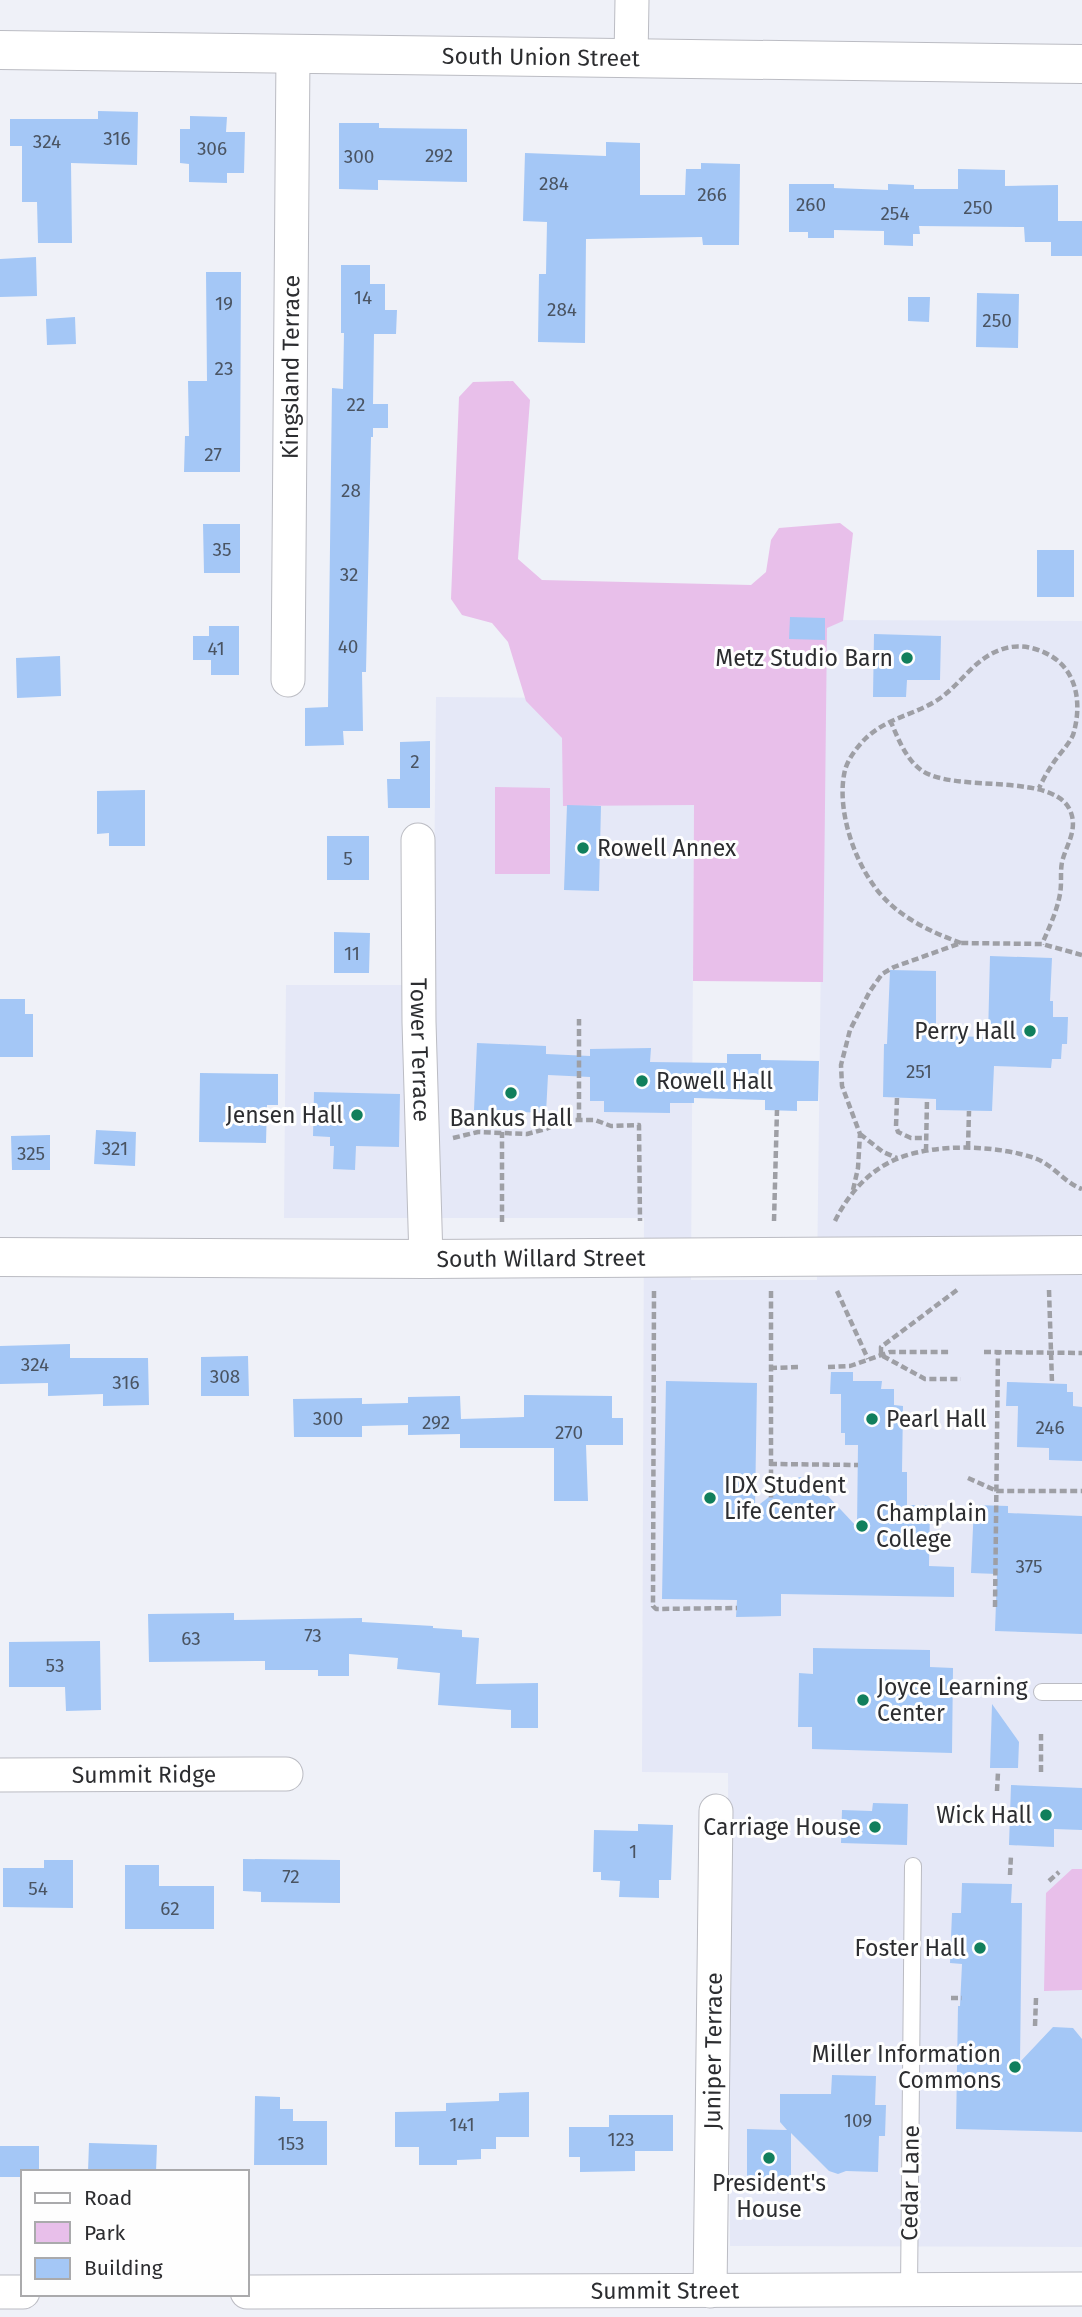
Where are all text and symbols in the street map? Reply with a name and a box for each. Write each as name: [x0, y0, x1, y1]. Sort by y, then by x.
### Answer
street label: South Union Street: [442, 42, 641, 72]
house number: 316: [103, 127, 131, 150]
house number: 324: [33, 130, 61, 153]
house number: 306: [197, 137, 227, 160]
house number: 292: [425, 144, 453, 167]
house number: 300: [344, 145, 374, 168]
house number: 284: [539, 172, 569, 195]
house number: 266: [697, 183, 727, 206]
house number: 260: [796, 193, 826, 216]
house number: 250: [963, 196, 993, 219]
house number: 254: [880, 202, 910, 225]
street label: Kingsland Terrace: [276, 275, 305, 459]
house number: 14: [354, 286, 372, 309]
house number: 19: [215, 292, 233, 315]
house number: 284: [547, 298, 577, 321]
house number: 250: [982, 309, 1012, 332]
house number: 23: [215, 357, 233, 380]
house number: 22: [347, 393, 365, 416]
house number: 27: [204, 443, 222, 466]
house number: 28: [341, 479, 361, 502]
house number: 35: [212, 538, 232, 561]
house number: 32: [340, 563, 358, 586]
house number: 40: [338, 635, 358, 658]
house number: 41: [207, 637, 225, 660]
place label: Metz Studio Barn: [715, 644, 893, 672]
marker: Metz Studio Barn: [899, 650, 915, 666]
house number: 2: [410, 750, 420, 773]
place label: Rowell Annex: [597, 834, 737, 862]
marker: Rowell Annex: [575, 840, 591, 856]
house number: 5: [343, 847, 353, 870]
house number: 11: [344, 942, 360, 965]
street label: Tower Terrace: [405, 978, 436, 1122]
place label: Perry Hall: [914, 1017, 1016, 1045]
marker: Perry Hall: [1022, 1023, 1038, 1039]
house number: 251: [906, 1060, 932, 1083]
place label: Rowell Hall: [656, 1067, 773, 1095]
marker: Rowell Hall: [634, 1073, 650, 1089]
marker: Bankus Hall: [503, 1085, 519, 1101]
place label: Jensen Hall: [226, 1101, 343, 1129]
place label: Bankus Hall: [449, 1104, 573, 1132]
marker: Jensen Hall: [349, 1107, 365, 1123]
house number: 321: [102, 1137, 128, 1160]
house number: 325: [17, 1142, 45, 1165]
street label: South Willard Street: [436, 1244, 646, 1273]
house number: 324: [21, 1353, 49, 1376]
house number: 308: [210, 1365, 240, 1388]
house number: 316: [112, 1371, 140, 1394]
place label: Pearl Hall: [886, 1405, 987, 1433]
house number: 300: [313, 1407, 343, 1430]
house number: 292: [422, 1411, 450, 1434]
marker: Pearl Hall: [864, 1411, 880, 1427]
house number: 246: [1035, 1416, 1065, 1439]
house number: 270: [555, 1421, 583, 1444]
place label: IDX Student Life Center: [724, 1471, 847, 1525]
marker: IDX Student Life Center: [702, 1490, 718, 1506]
place label: Champlain College: [876, 1499, 987, 1553]
marker: Champlain College: [854, 1518, 870, 1534]
house number: 375: [1015, 1555, 1043, 1578]
house number: 73: [304, 1624, 322, 1647]
house number: 63: [181, 1627, 201, 1650]
house number: 53: [46, 1654, 64, 1677]
place label: Joyce Learning Center: [877, 1673, 1028, 1727]
marker: Joyce Learning Center: [855, 1692, 871, 1708]
street label: Summit Ridge: [72, 1760, 216, 1789]
place label: Wick Hall: [936, 1801, 1032, 1829]
marker: Wick Hall: [1038, 1807, 1054, 1823]
place label: Carriage House: [703, 1813, 861, 1841]
marker: Carriage House: [867, 1819, 883, 1835]
house number: 1: [629, 1840, 637, 1863]
house number: 72: [282, 1865, 300, 1888]
house number: 54: [28, 1877, 48, 1900]
house number: 62: [160, 1897, 180, 1920]
place label: Foster Hall: [854, 1934, 966, 1962]
marker: Foster Hall: [972, 1940, 988, 1956]
street label: Juniper Terrace: [698, 1972, 728, 2130]
place label: Miller Information Commons: [812, 2040, 1001, 2094]
marker: Miller Information Commons: [1007, 2059, 1023, 2075]
house number: 109: [844, 2109, 872, 2132]
house number: 141: [449, 2113, 475, 2136]
street label: Cedar Lane: [895, 2125, 925, 2241]
house number: 123: [607, 2128, 635, 2151]
house number: 153: [277, 2132, 305, 2155]
marker: President's House: [761, 2150, 777, 2166]
place label: President's House: [712, 2169, 826, 2223]
legend: [21, 2170, 248, 2296]
text: Road: [84, 2185, 132, 2211]
text: Park: [84, 2220, 126, 2246]
text: Building: [84, 2255, 163, 2281]
street label: Summit Street: [591, 2276, 740, 2305]

